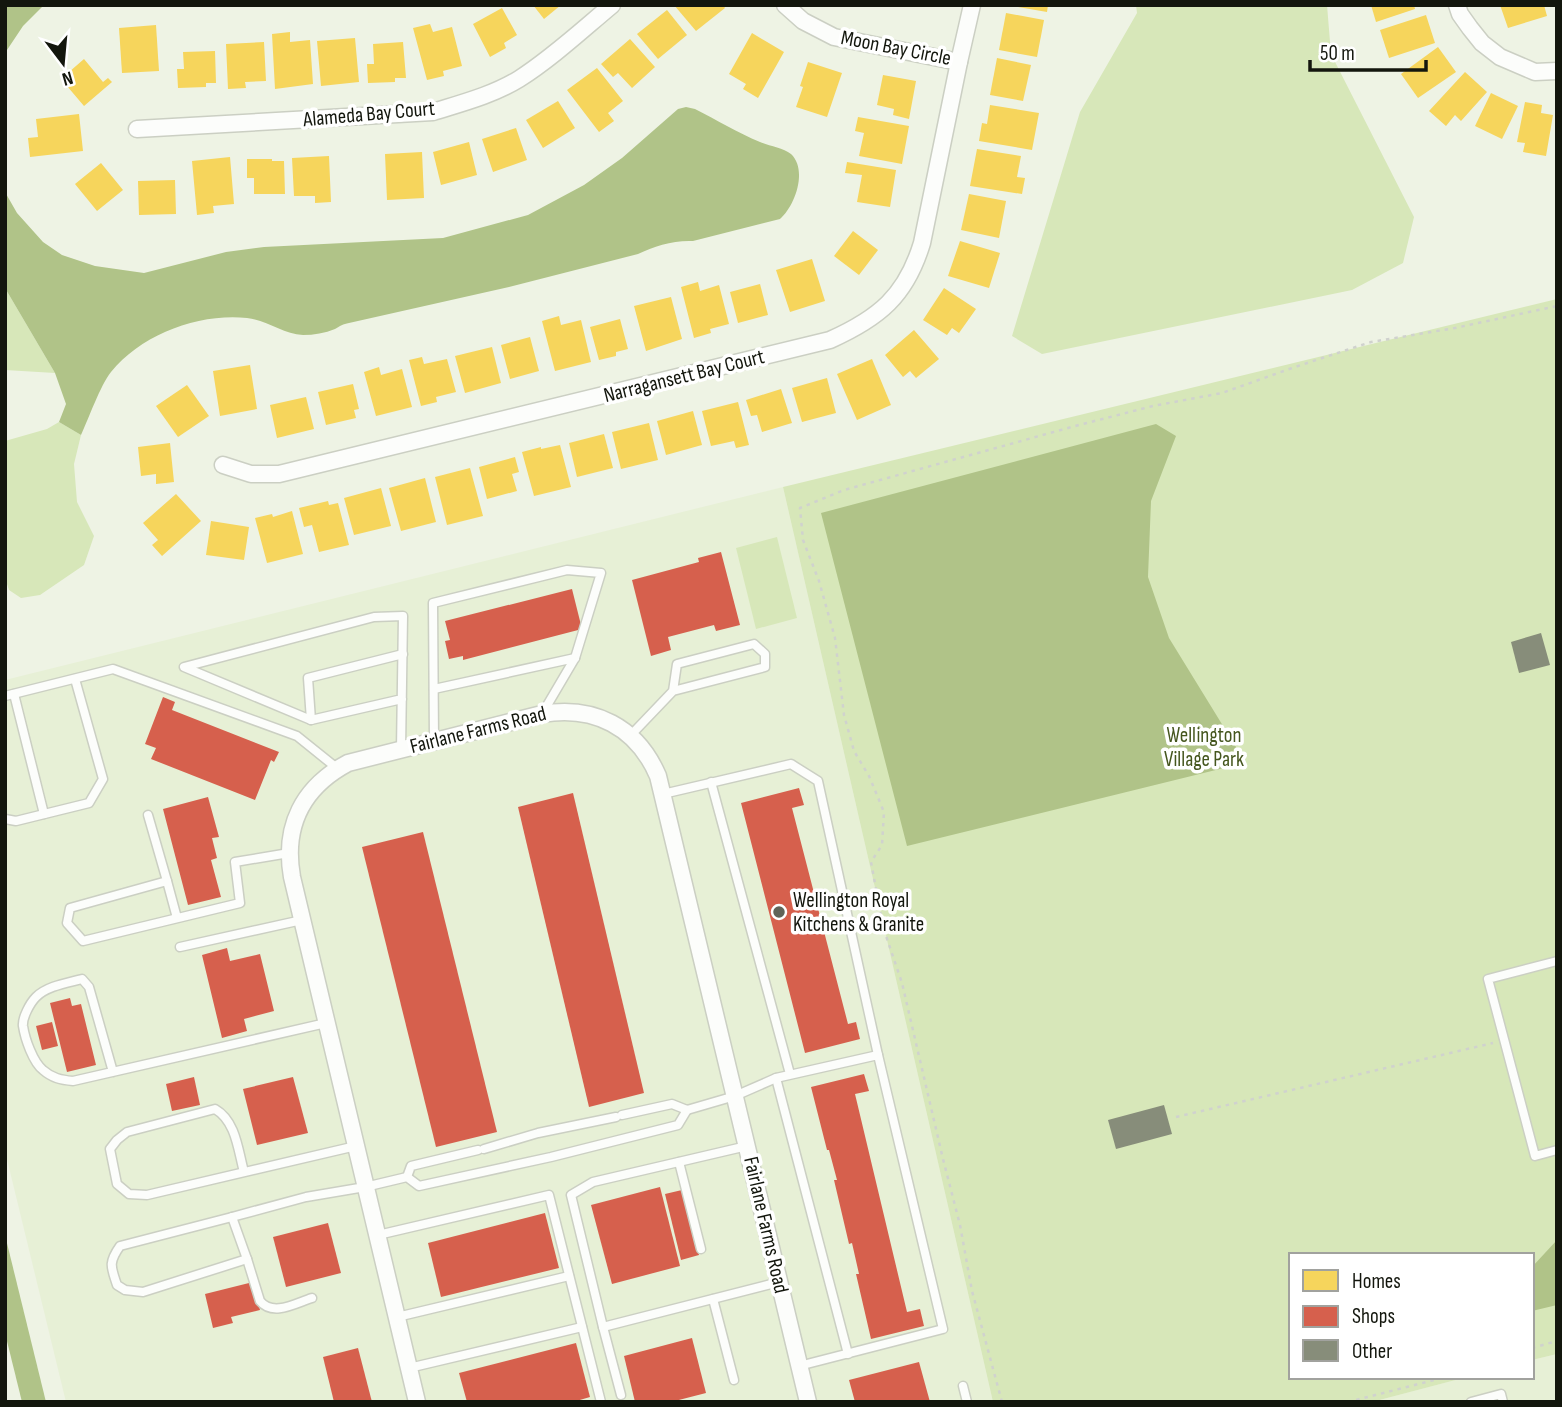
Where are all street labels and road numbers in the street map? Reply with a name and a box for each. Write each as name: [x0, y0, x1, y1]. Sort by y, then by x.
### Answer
street label: Moon Bay Circle: [839, 25, 953, 71]
street label: Alameda Bay Court: [301, 96, 436, 132]
street label: Narragansett Bay Court: [601, 344, 767, 408]
street label: Fairlane Farms Road: [407, 701, 549, 759]
street label: Fairlane Farms Road: [738, 1154, 794, 1296]

